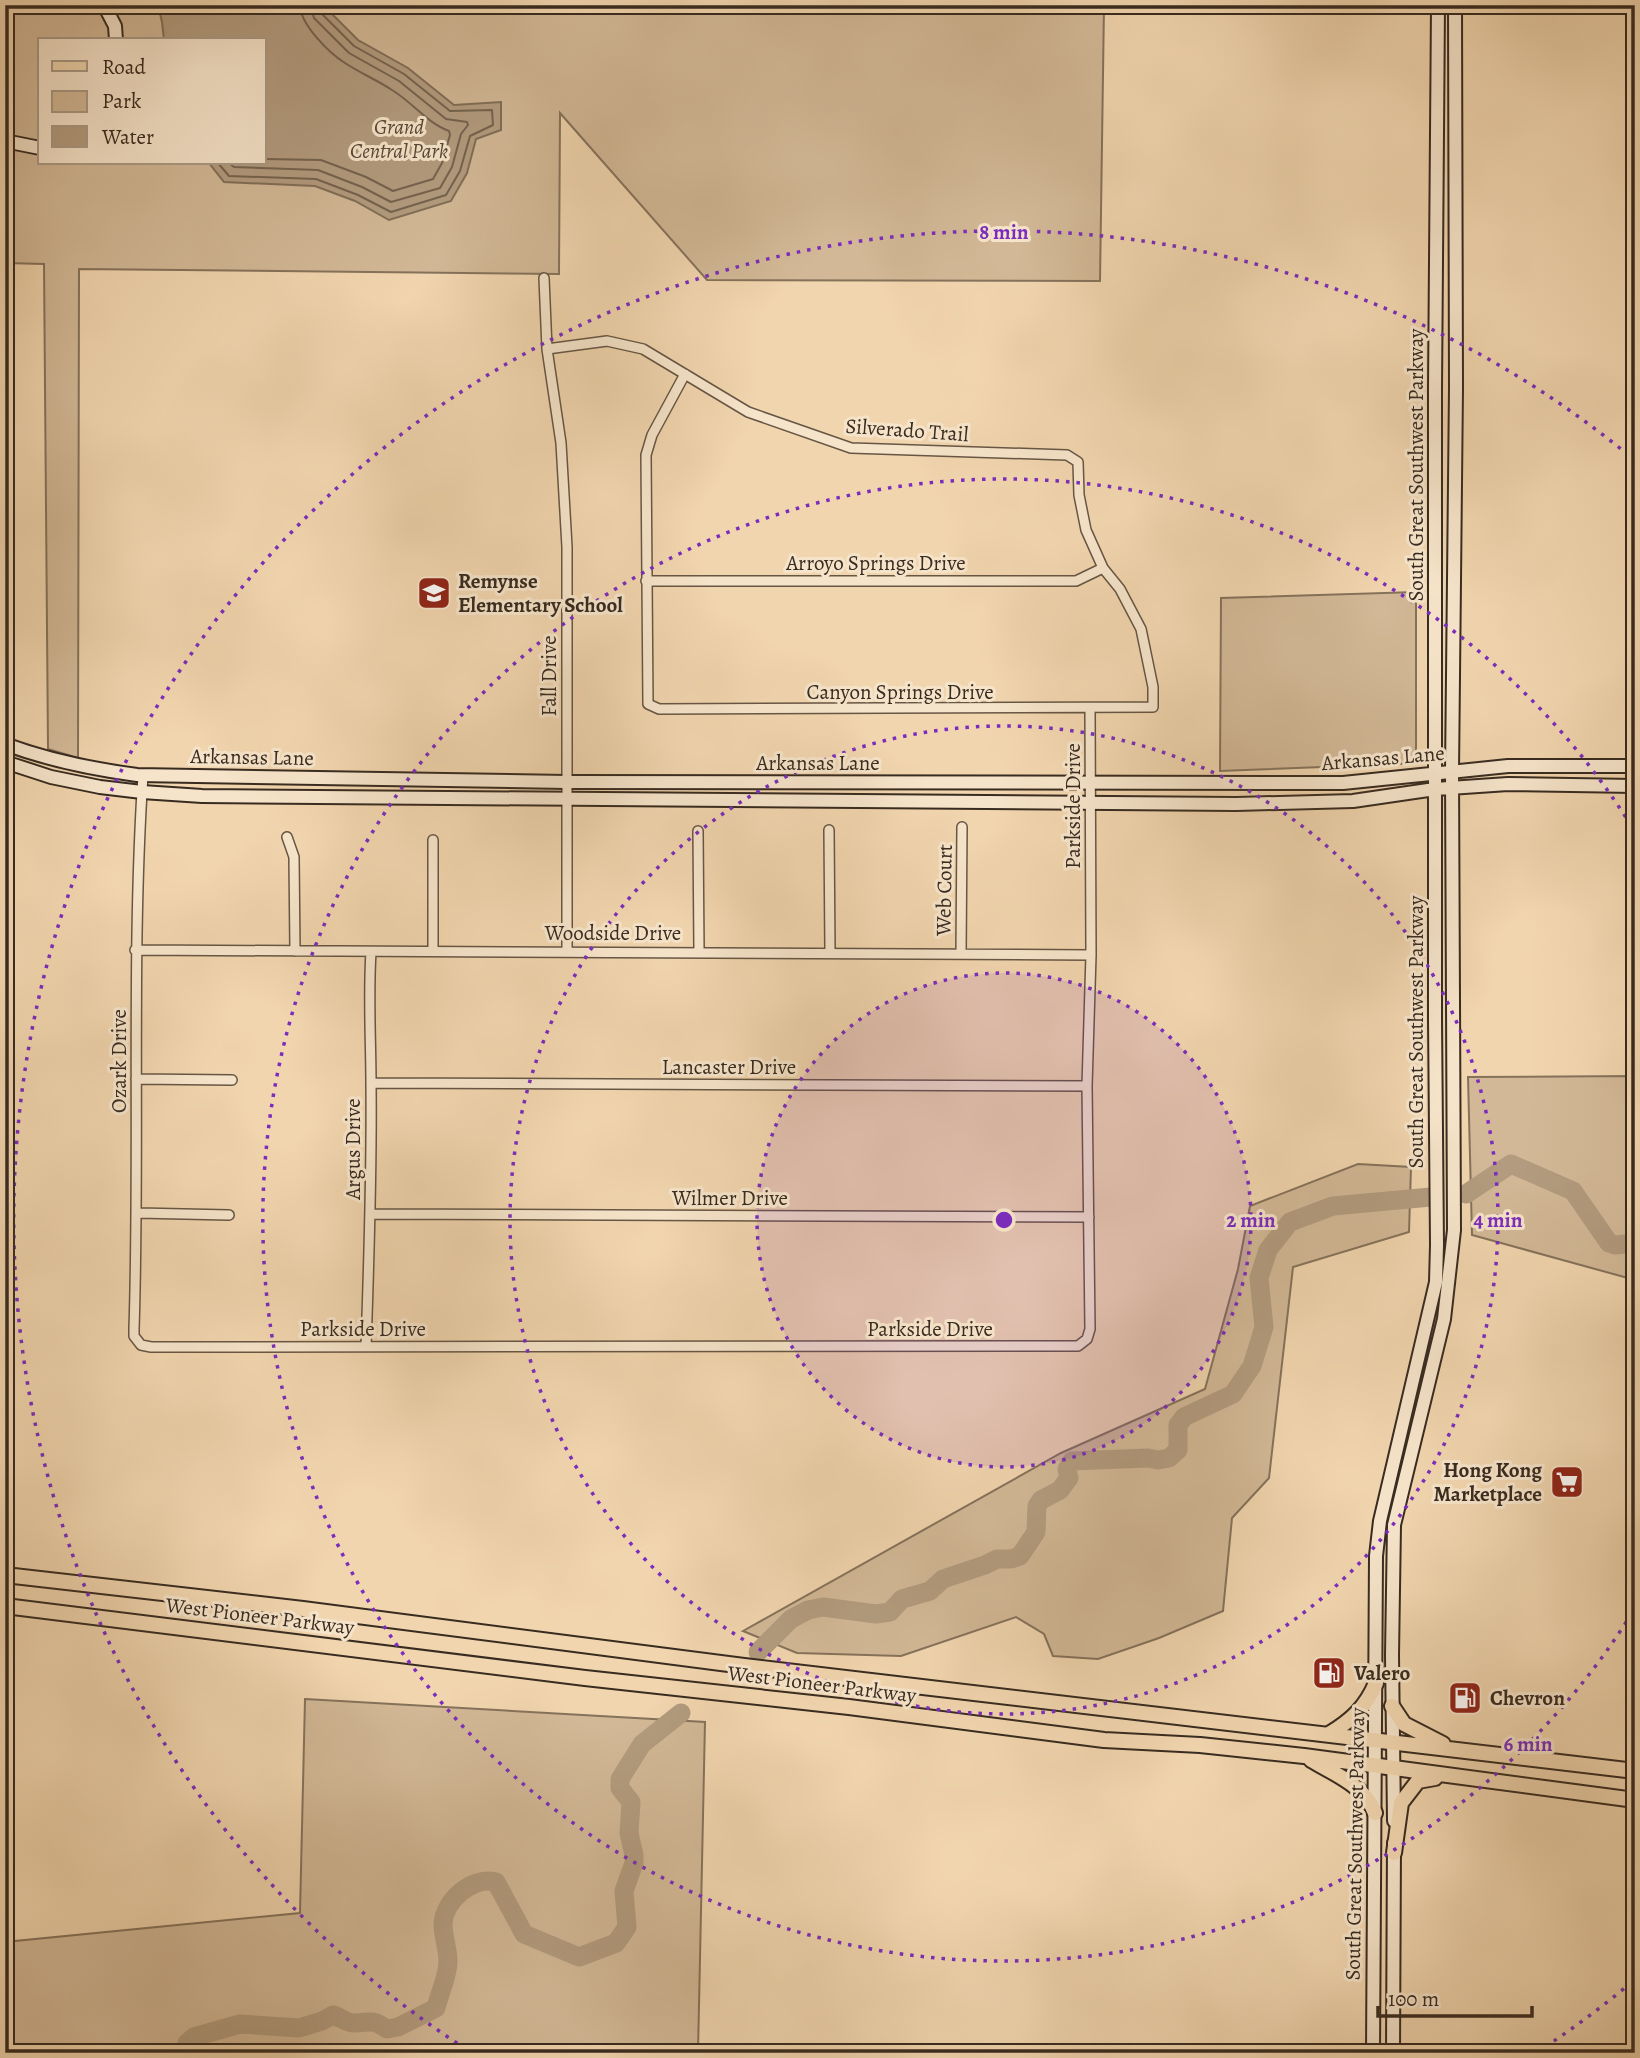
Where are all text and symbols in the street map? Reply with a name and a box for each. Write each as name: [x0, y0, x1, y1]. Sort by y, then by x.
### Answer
legend: [38, 38, 266, 164]
text: Road: [102, 53, 146, 81]
text: Park: [102, 87, 142, 115]
park label: Grand Central Park: [350, 113, 448, 165]
text: Water: [101, 123, 154, 151]
text: 8 min: [979, 218, 1029, 246]
street label: South Great Southwest Parkway: [1402, 328, 1430, 601]
street label: Silverado Trail: [844, 412, 970, 448]
street label: Arroyo Springs Drive: [785, 549, 966, 577]
place label: Remynse Elementary School: [458, 567, 623, 619]
school or university icon: Remynse Elementary School: [415, 574, 453, 612]
street label: Fall Drive: [535, 635, 563, 717]
street label: Canyon Springs Drive: [806, 678, 994, 706]
street label: Arkansas Lane: [1319, 739, 1446, 777]
street label: Arkansas Lane: [189, 742, 314, 772]
street label: Parkside Drive: [1059, 743, 1087, 869]
street label: Arkansas Lane: [755, 749, 880, 777]
street label: Web Court: [929, 844, 959, 937]
street label: South Great Southwest Parkway: [1402, 895, 1430, 1168]
street label: Woodside Drive: [544, 919, 681, 947]
street label: Ozark Drive: [105, 1009, 133, 1113]
street label: Lancaster Drive: [662, 1053, 796, 1081]
street label: Argus Drive: [339, 1098, 367, 1201]
street label: Wilmer Drive: [671, 1184, 788, 1212]
text: 2 min: [1226, 1206, 1276, 1234]
text: 4 min: [1473, 1206, 1523, 1234]
centre of rings: [992, 1208, 1016, 1232]
street label: Parkside Drive: [300, 1315, 426, 1343]
street label: Parkside Drive: [867, 1315, 993, 1343]
place label: Hong Kong Marketplace: [1433, 1456, 1542, 1508]
supermarket icon: Hong Kong Marketplace: [1548, 1463, 1586, 1501]
street label: West Pioneer Parkway: [163, 1590, 357, 1642]
fuel station icon: Valero: [1310, 1654, 1348, 1692]
street label: West Pioneer Parkway: [725, 1658, 919, 1710]
place label: Valero: [1353, 1659, 1410, 1687]
fuel station icon: Chevron: [1446, 1679, 1484, 1717]
place label: Chevron: [1490, 1684, 1565, 1712]
street label: South Great Southwest Parkway: [1339, 1707, 1371, 1981]
text: 6 min: [1504, 1730, 1553, 1758]
scale bar: [1378, 1974, 1532, 2018]
text: 100 m: [1388, 1985, 1439, 2013]

